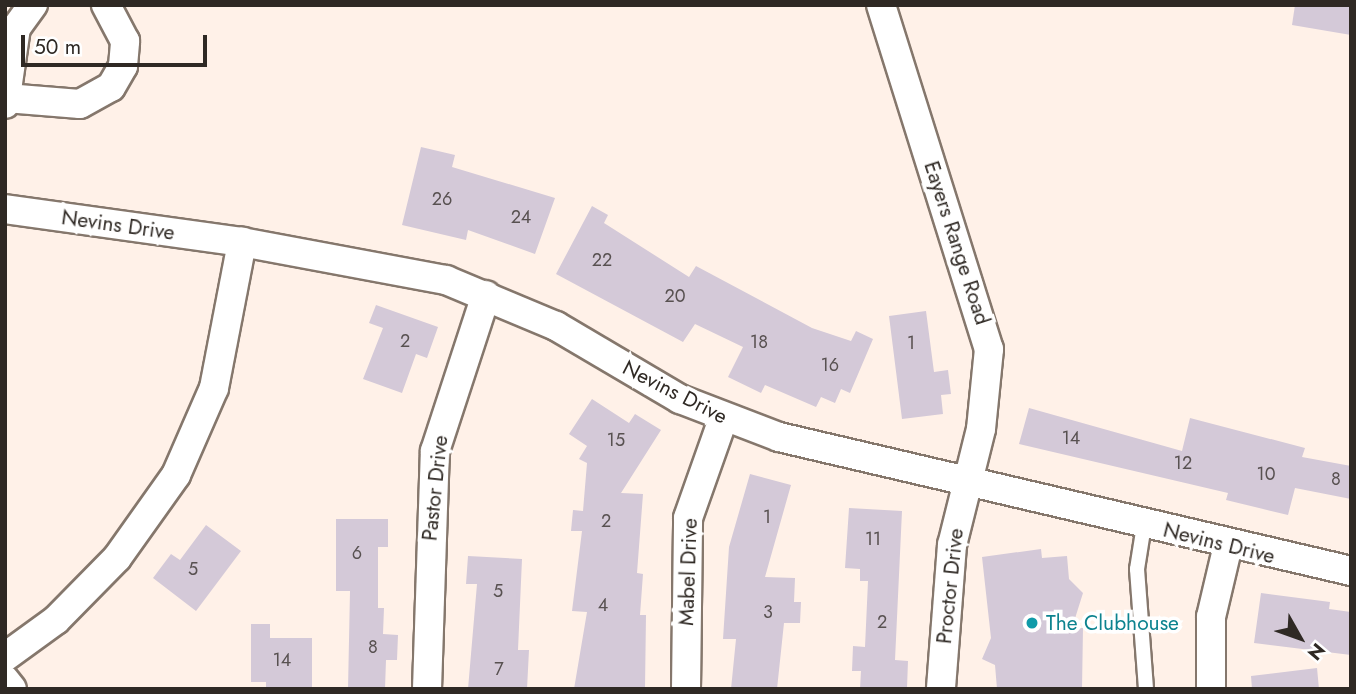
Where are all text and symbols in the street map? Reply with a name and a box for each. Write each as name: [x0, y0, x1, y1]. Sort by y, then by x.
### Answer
scale bar: [24, 21, 210, 65]
text: 50 m: [34, 32, 81, 62]
street label: Eayers Range Road: [919, 158, 995, 328]
house number: 26: [432, 188, 452, 210]
street label: Nevins Drive: [60, 205, 176, 245]
house number: 24: [511, 206, 531, 228]
house number: 22: [592, 249, 612, 271]
house number: 20: [664, 285, 686, 307]
house number: 2: [400, 330, 410, 352]
house number: 18: [750, 331, 768, 353]
house number: 1: [907, 332, 915, 354]
house number: 16: [821, 354, 839, 376]
street label: Nevins Drive: [619, 355, 731, 429]
house number: 14: [1062, 427, 1080, 449]
house number: 15: [607, 429, 625, 451]
street label: Pastor Drive: [417, 434, 453, 542]
house number: 12: [1174, 452, 1192, 474]
house number: 10: [1257, 463, 1275, 485]
house number: 8: [1331, 468, 1341, 490]
house number: 1: [763, 506, 771, 528]
house number: 2: [601, 510, 611, 532]
street label: Nevins Drive: [1161, 517, 1277, 569]
street label: Mabel Drive: [674, 518, 702, 626]
street label: Proctor Drive: [931, 527, 969, 645]
house number: 11: [865, 528, 881, 550]
house number: 6: [352, 542, 362, 564]
house number: 5: [188, 558, 198, 580]
house number: 5: [493, 580, 503, 602]
house number: 4: [598, 594, 608, 616]
house number: 3: [763, 601, 773, 623]
north arrow: [1265, 603, 1335, 673]
place label: The Clubhouse: [1046, 610, 1179, 636]
house number: 2: [877, 611, 887, 633]
marker: The Clubhouse: [1024, 615, 1040, 631]
house number: 8: [368, 636, 378, 658]
text: N: [1301, 637, 1332, 666]
house number: 14: [273, 649, 291, 671]
house number: 7: [494, 658, 504, 680]

